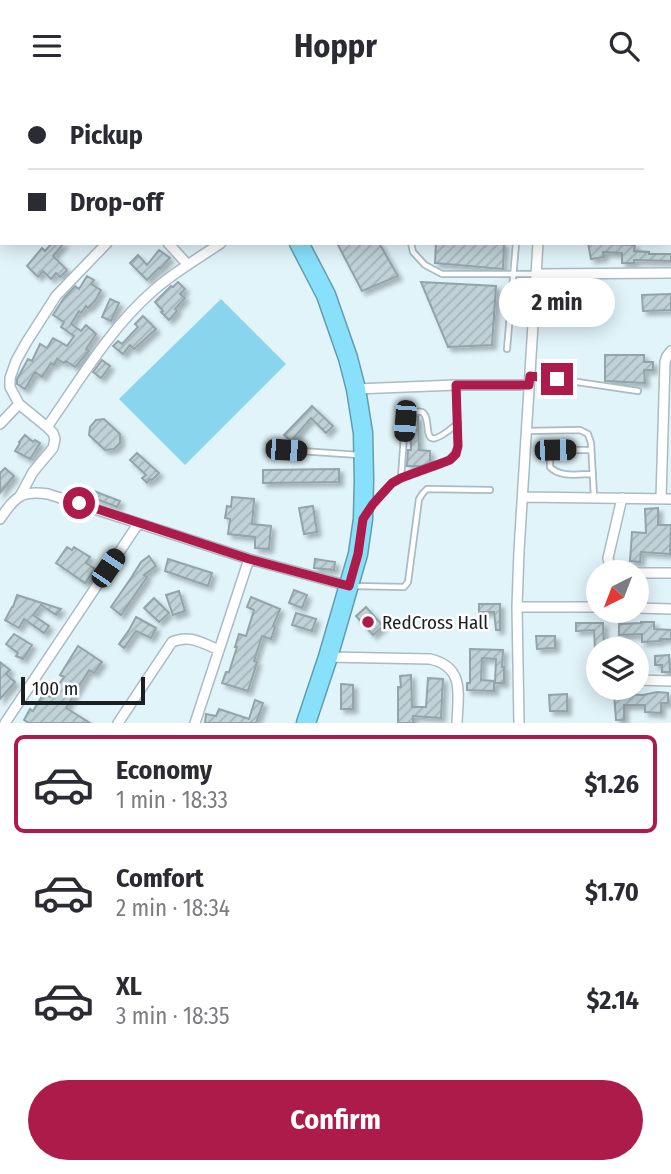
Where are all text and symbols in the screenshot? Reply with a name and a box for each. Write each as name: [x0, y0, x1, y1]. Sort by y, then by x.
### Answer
icon: menu: [28, 27, 66, 65]
text: Hoppr: [294, 27, 377, 65]
icon: search: [605, 27, 643, 65]
text: Pickup: [70, 120, 143, 151]
text: Drop-off: [70, 187, 163, 218]
callout: 2 min: [499, 278, 615, 327]
text: 2 min: [532, 288, 583, 316]
route end: [541, 363, 573, 395]
car: [394, 399, 417, 443]
car: [265, 438, 308, 462]
car: [534, 439, 577, 461]
route start: [63, 487, 95, 519]
car: [88, 545, 129, 591]
north arrow: [586, 560, 649, 623]
map controls: [586, 560, 649, 700]
place label: RedCross Hall: [382, 611, 488, 634]
marker: RedCross Hall: [360, 614, 376, 630]
button: layers: [586, 637, 649, 700]
scale bar: [21, 673, 145, 705]
text: 100 m: [32, 677, 78, 700]
icon: car: [32, 753, 95, 816]
text: Economy: [116, 755, 212, 786]
text: $1.26: [584, 769, 639, 800]
text: 1 min · 18:33: [116, 786, 228, 814]
icon: car: [32, 861, 95, 924]
text: Comfort: [116, 863, 204, 894]
text: $1.70: [585, 877, 639, 908]
text: 2 min · 18:34: [116, 894, 230, 922]
icon: car: [32, 969, 95, 1032]
text: XL: [116, 971, 142, 1002]
text: $2.14: [587, 985, 639, 1016]
text: 3 min · 18:35: [116, 1002, 230, 1030]
button: Confirm: [28, 1080, 643, 1160]

